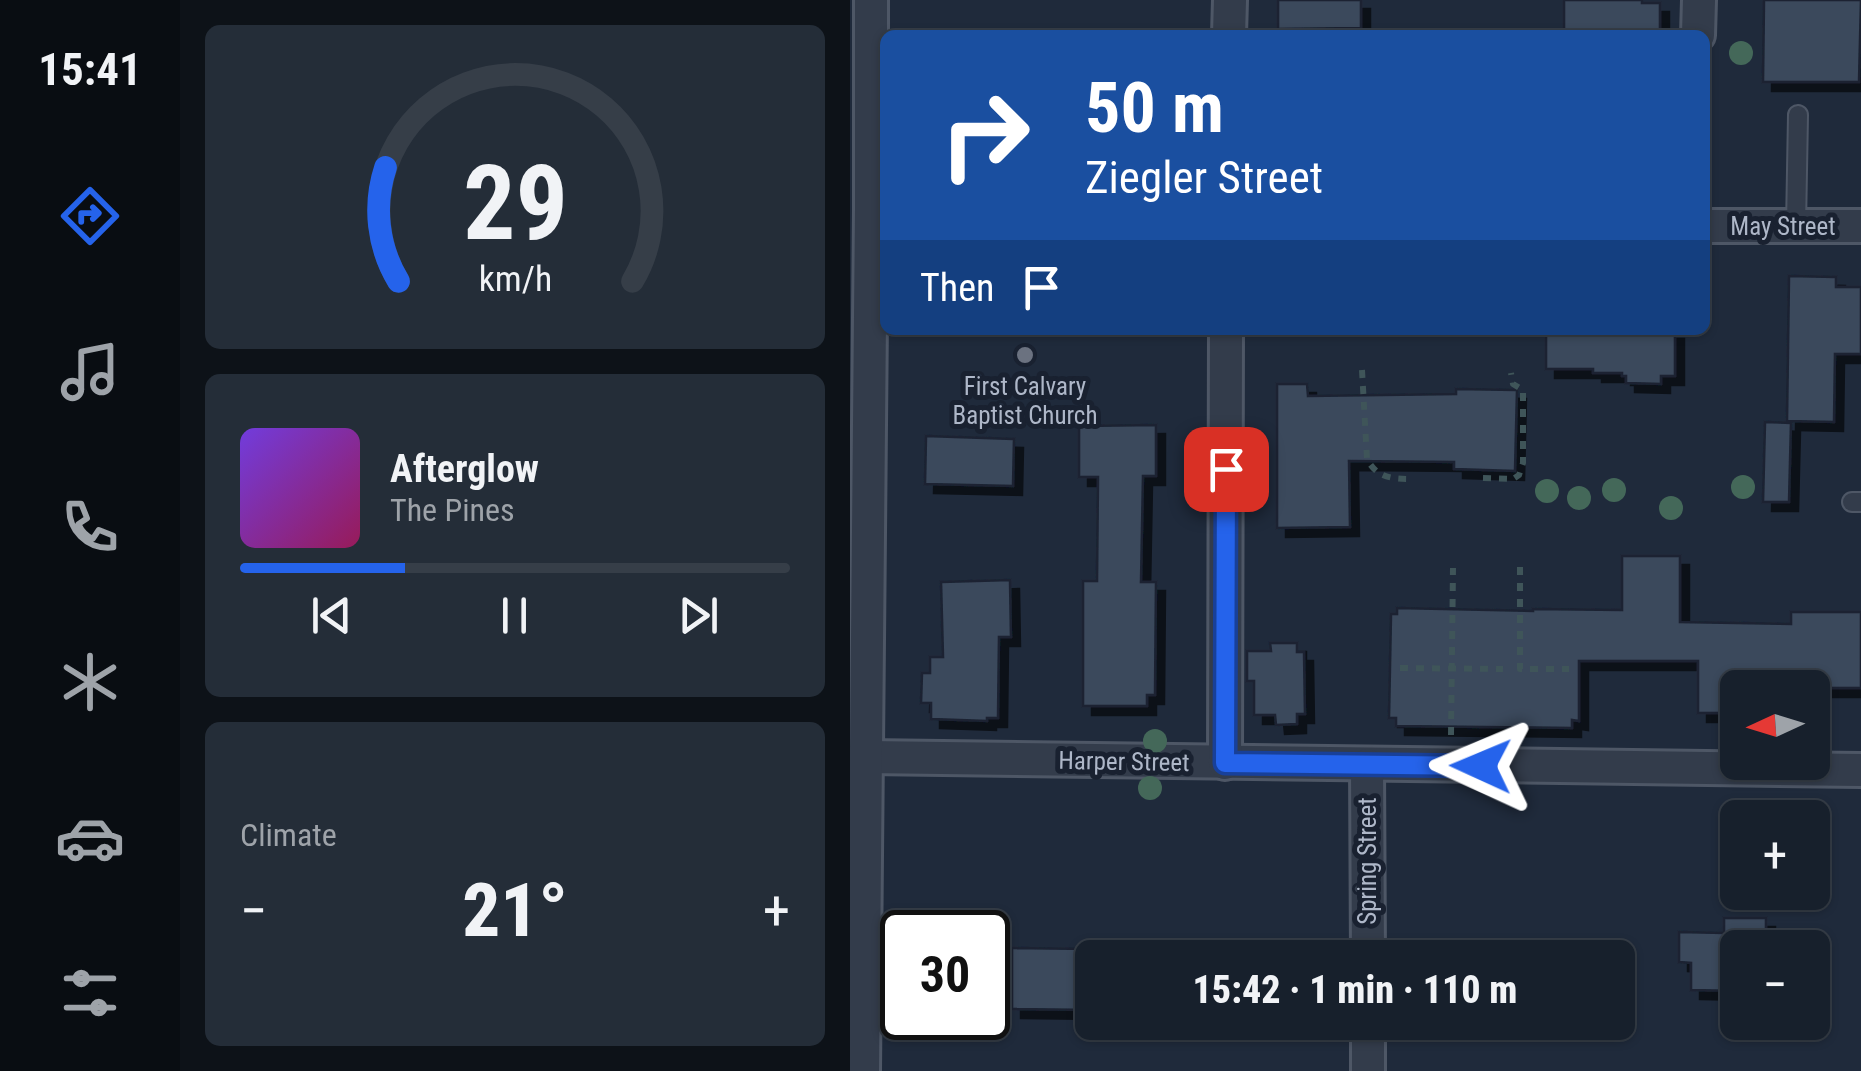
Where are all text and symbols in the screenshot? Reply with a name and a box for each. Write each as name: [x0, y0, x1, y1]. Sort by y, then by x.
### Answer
text: 15:41: [38, 43, 142, 96]
text: 50 m: [1085, 67, 1224, 149]
icon: right: [920, 70, 1050, 200]
text: 29: [462, 143, 568, 264]
text: Ziegler Street: [1085, 151, 1323, 204]
icon: directions: [55, 181, 125, 251]
street label: May Street: [1730, 212, 1836, 241]
text: km/h: [478, 258, 552, 300]
icon: arrive: [1014, 260, 1069, 315]
text: Then: [920, 266, 994, 310]
icon: music: [55, 337, 125, 407]
marker: First Calvary Baptist Church: [1014, 344, 1036, 366]
place label: First Calvary Baptist Church: [953, 372, 1097, 430]
pin: [1184, 427, 1269, 512]
icon: arrive: [1199, 442, 1254, 497]
text: Afterglow: [390, 447, 539, 491]
text: The Pines: [390, 491, 515, 529]
icon: phone: [55, 492, 125, 562]
icon: previous: [304, 588, 359, 643]
icon: pause: [487, 588, 542, 643]
icon: next: [671, 588, 726, 643]
icon: climate: [55, 647, 125, 717]
north arrow: [1720, 670, 1830, 780]
map controls: [1720, 670, 1830, 1040]
position arrow: [1429, 714, 1533, 818]
street label: Harper Street: [1058, 746, 1190, 777]
street label: Spring Street: [1353, 797, 1382, 925]
button: +: [1720, 800, 1830, 910]
icon: car: [55, 803, 125, 873]
text: Climate: [240, 816, 337, 854]
text: 21°: [462, 866, 568, 954]
text: −: [240, 879, 268, 943]
text: +: [763, 879, 790, 943]
speed limit sign: 30: [880, 910, 1010, 1040]
button: −: [1720, 930, 1830, 1040]
icon: filters: [55, 958, 125, 1028]
text: 15:42 · 1 min · 110 m: [1193, 968, 1517, 1012]

